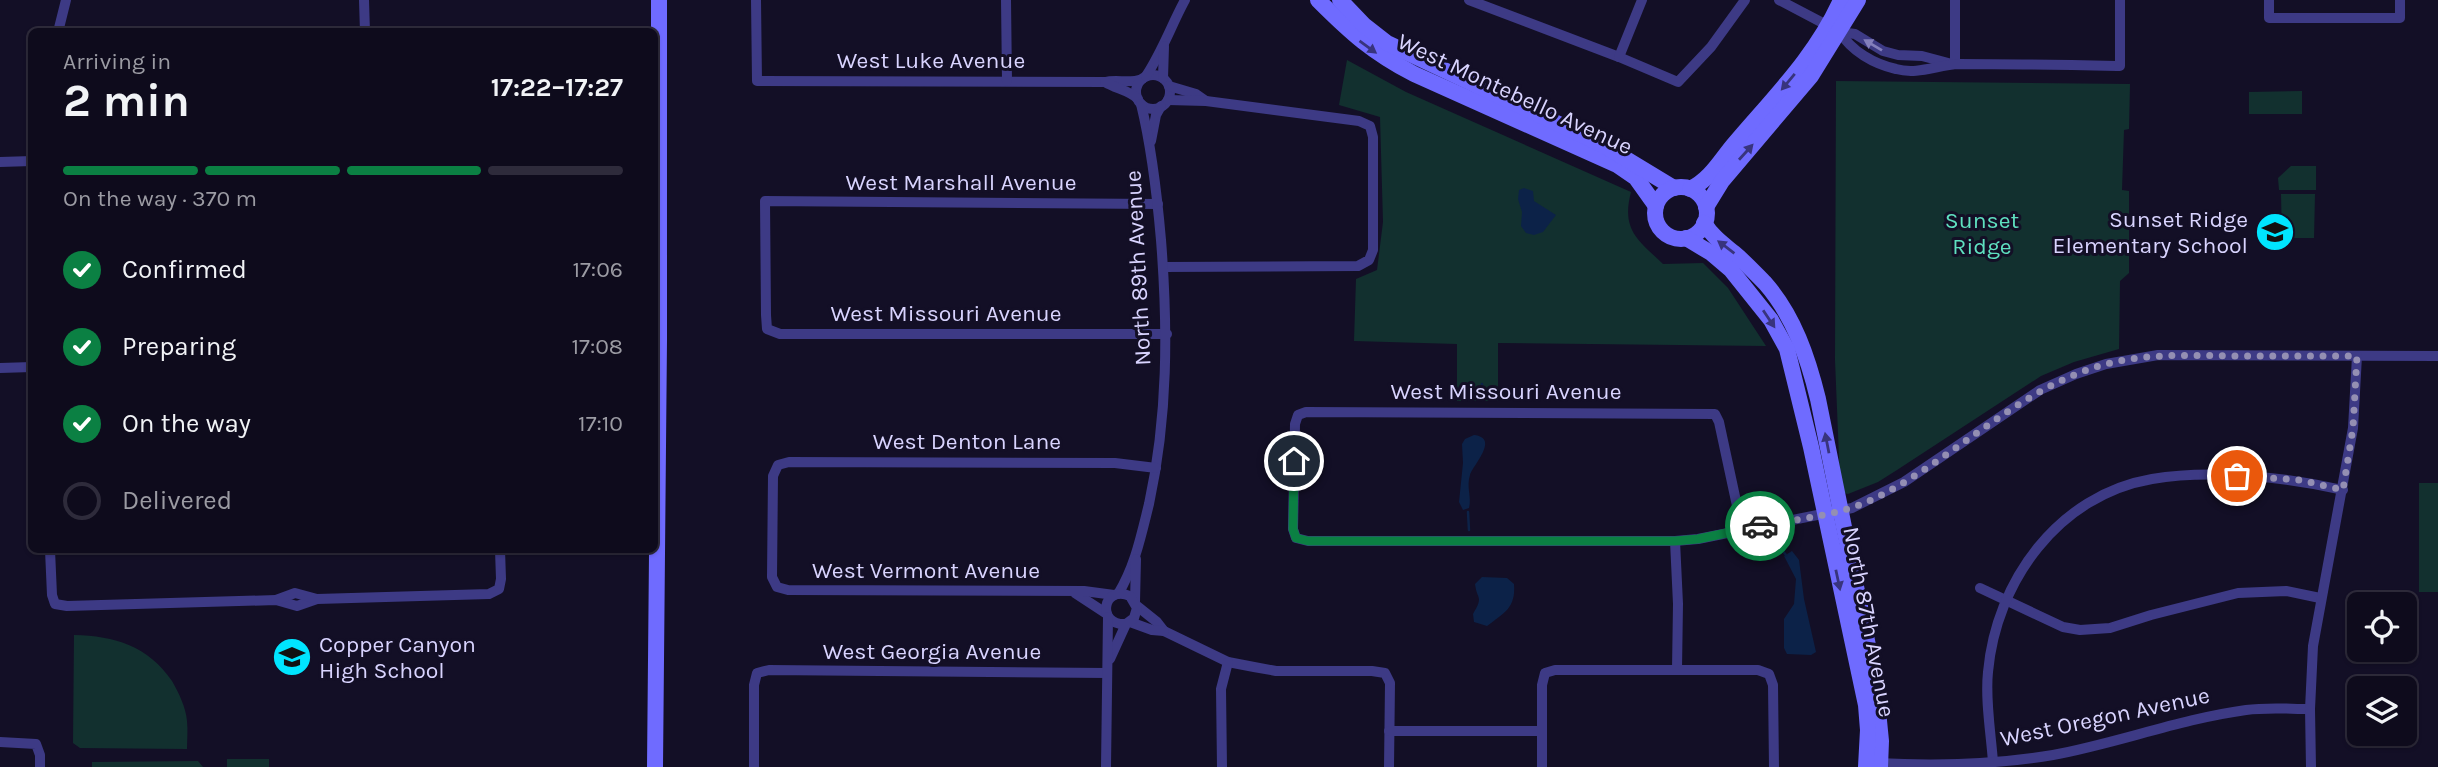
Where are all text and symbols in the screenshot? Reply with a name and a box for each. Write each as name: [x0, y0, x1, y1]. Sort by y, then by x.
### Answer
street label: West Montebello Avenue: [1393, 28, 1637, 160]
one-way arrow: [1863, 38, 1882, 51]
one-way arrow: [1359, 39, 1377, 53]
street label: West Luke Avenue: [837, 47, 1025, 74]
text: Arriving in: [63, 48, 171, 75]
text: 17:22–17:27: [491, 72, 623, 103]
text: 2 min: [63, 74, 190, 128]
one-way arrow: [1781, 74, 1796, 91]
one-way arrow: [1738, 144, 1754, 161]
street label: West Marshall Avenue: [846, 169, 1076, 196]
street label: North 89th Avenue: [1119, 170, 1157, 366]
text: On the way · 370 m: [63, 185, 257, 212]
place label: Sunset Ridge Elementary School: [2053, 206, 2248, 259]
park label: Sunset Ridge: [1945, 207, 2019, 260]
school or university icon: Sunset Ridge Elementary School: [2254, 211, 2296, 253]
one-way arrow: [1717, 239, 1735, 254]
icon: check: [63, 251, 101, 289]
text: Confirmed: [122, 254, 247, 285]
text: 17:06: [572, 256, 623, 283]
street label: West Missouri Avenue: [830, 300, 1062, 327]
one-way arrow: [1762, 310, 1776, 328]
icon: check: [63, 328, 101, 366]
text: Preparing: [122, 331, 236, 362]
text: 17:08: [572, 333, 623, 360]
street label: West Missouri Avenue: [1390, 378, 1622, 405]
icon: check: [63, 405, 101, 443]
text: On the way: [122, 408, 251, 439]
text: 17:10: [578, 410, 623, 437]
street label: West Denton Lane: [873, 428, 1061, 455]
pin: [1264, 431, 1324, 491]
one-way arrow: [1821, 432, 1832, 454]
icon: home: [1275, 442, 1313, 480]
pin: [2207, 446, 2267, 506]
icon: bag: [2218, 457, 2256, 495]
text: Delivered: [122, 485, 232, 516]
courier: [1725, 491, 1795, 561]
icon: car: [1741, 507, 1779, 545]
street label: North 87th Avenue: [1837, 525, 1901, 719]
street label: West Vermont Avenue: [812, 557, 1040, 584]
one-way arrow: [1833, 569, 1844, 591]
map controls: [2347, 592, 2417, 746]
button: locate: [2347, 592, 2417, 662]
place label: Copper Canyon High School: [319, 631, 476, 684]
school or university icon: Copper Canyon High School: [271, 636, 313, 678]
street label: West Georgia Avenue: [823, 638, 1041, 665]
button: layers: [2347, 676, 2417, 746]
street label: West Oregon Avenue: [1998, 682, 2212, 752]

